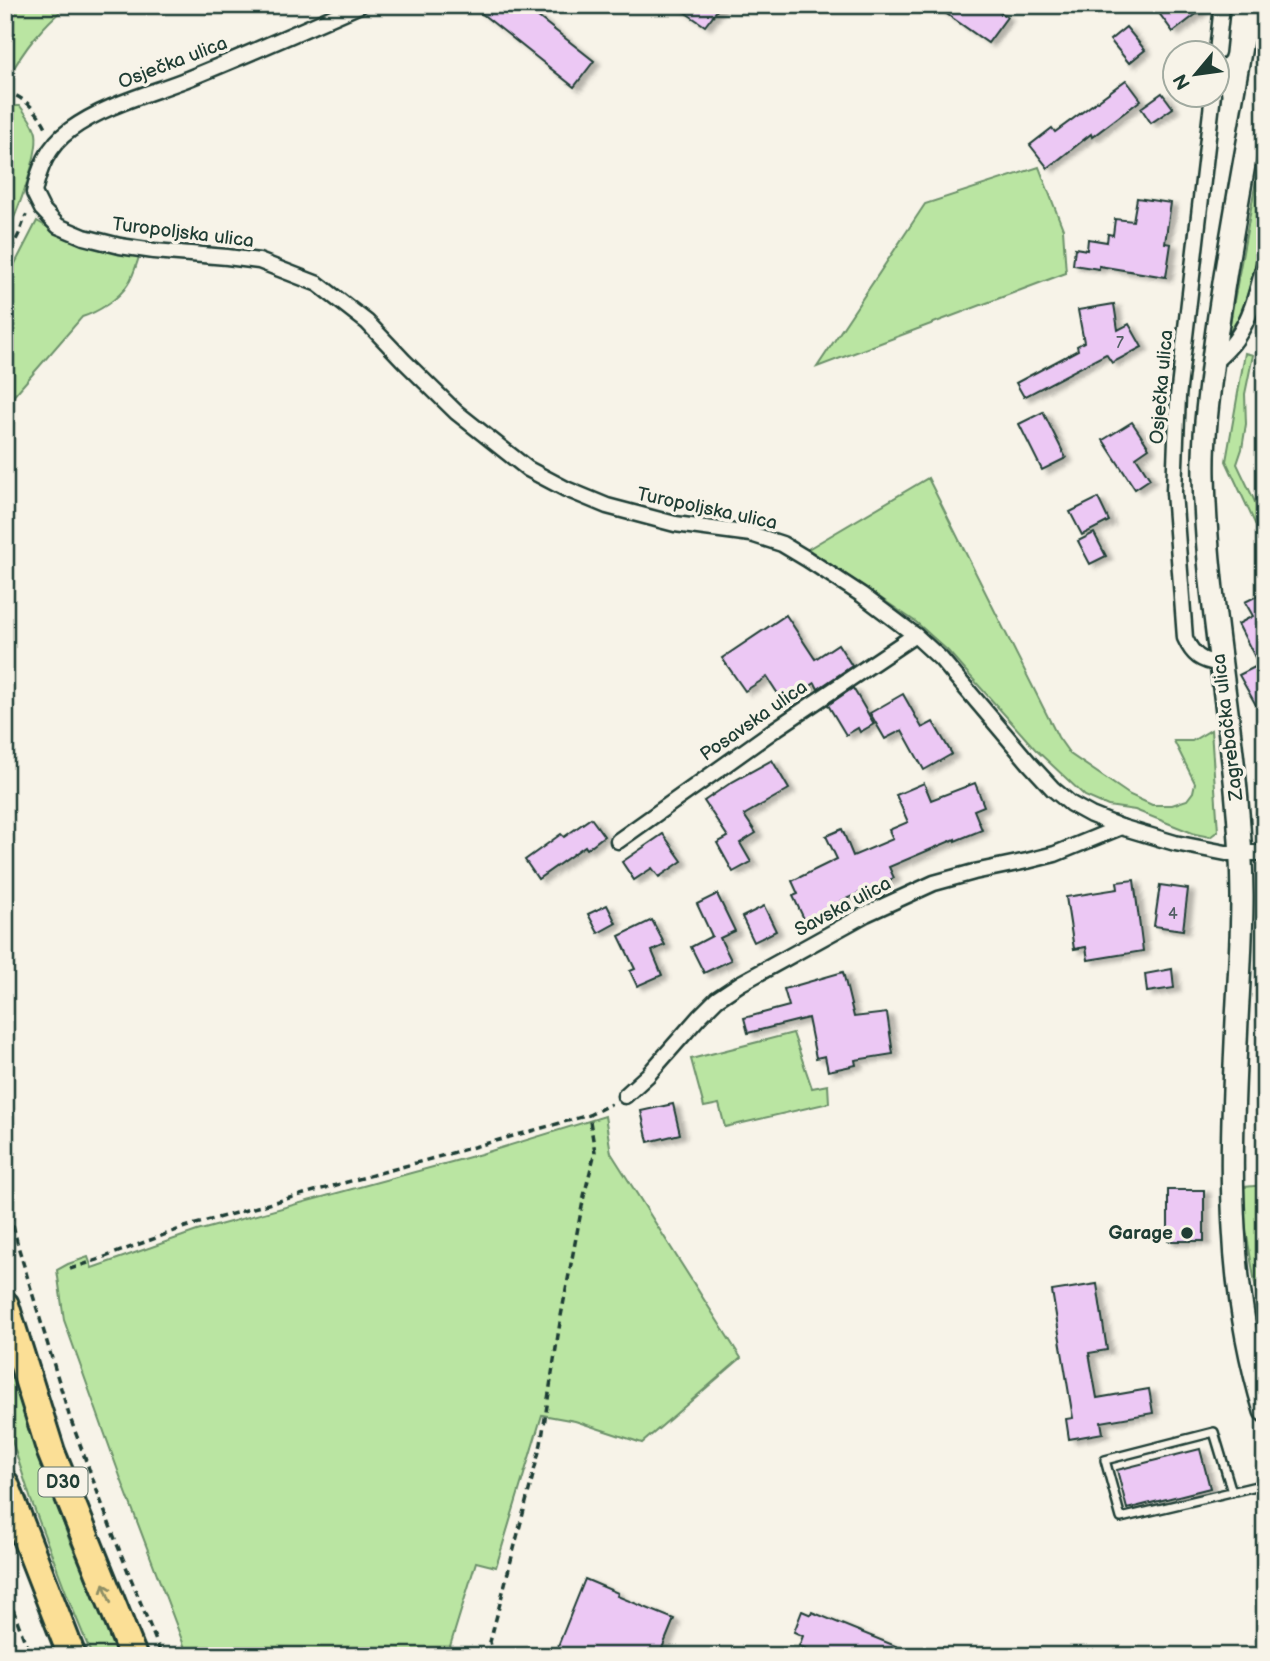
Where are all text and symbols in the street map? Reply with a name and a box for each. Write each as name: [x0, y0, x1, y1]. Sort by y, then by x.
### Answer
street label: Osječka ulica: [115, 32, 231, 94]
north arrow: [1162, 38, 1232, 108]
text: N: [1169, 70, 1196, 93]
street label: Turopoljska ulica: [111, 213, 255, 253]
street label: Osječka ulica: [1146, 329, 1178, 445]
house number: 7: [1116, 334, 1124, 353]
street label: Turopoljska ulica: [635, 483, 779, 535]
street label: Zagrebačka ulica: [1208, 652, 1249, 803]
street label: Posavska ulica: [696, 676, 812, 766]
street label: Savska ulica: [791, 872, 895, 942]
house number: 4: [1168, 905, 1178, 924]
place label: Garage: [1108, 1222, 1173, 1245]
marker: Garage: [1179, 1225, 1195, 1241]
road number: D30: [38, 1468, 88, 1497]
one-way arrow: [99, 1582, 112, 1604]

